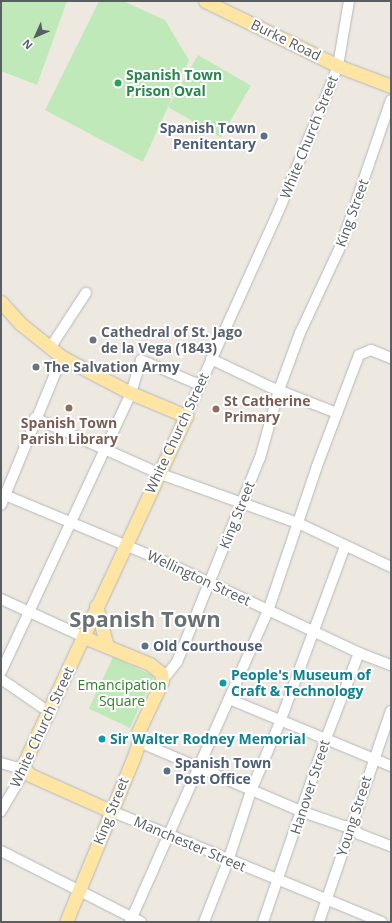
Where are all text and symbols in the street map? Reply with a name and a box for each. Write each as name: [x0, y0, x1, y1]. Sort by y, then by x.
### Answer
north arrow: [16, 16, 56, 56]
street label: Burke Road: [248, 16, 324, 64]
text: N: [19, 36, 36, 53]
place label: Spanish Town Prison Oval: [126, 67, 222, 100]
street label: White Church Street: [277, 73, 341, 201]
marker: Spanish Town Prison Oval: [113, 78, 123, 88]
place label: Spanish Town Penitentary: [160, 120, 256, 152]
marker: Spanish Town Penitentary: [259, 131, 269, 141]
street label: King Street: [332, 177, 372, 249]
place label: Cathedral of St. Jago de la Vega (1843): [101, 324, 242, 356]
marker: Cathedral of St. Jago de la Vega (1843): [88, 335, 98, 345]
place label: The Salvation Army: [44, 359, 180, 375]
marker: The Salvation Army: [31, 362, 41, 372]
street label: White Church Street: [142, 370, 212, 496]
place label: St Catherine Primary: [224, 393, 310, 426]
marker: Spanish Town Parish Library: [64, 403, 74, 413]
marker: St Catherine Primary: [211, 404, 221, 414]
place label: Spanish Town Parish Library: [20, 415, 118, 448]
street label: King Street: [216, 479, 258, 551]
street label: Wellington Street: [145, 547, 253, 609]
district label: Spanish Town: [69, 606, 221, 632]
place label: Old Courthouse: [153, 638, 262, 654]
marker: Old Courthouse: [140, 641, 150, 651]
street label: White Church Street: [7, 664, 77, 790]
place label: People's Museum of Craft & Technology: [231, 667, 371, 700]
park label: Emancipation Square: [77, 677, 167, 710]
marker: People's Museum of Craft & Technology: [218, 678, 228, 688]
place label: Sir Walter Rodney Memorial: [110, 731, 306, 747]
marker: Sir Walter Rodney Memorial: [97, 734, 107, 744]
street label: Hanover Street: [287, 738, 333, 836]
place label: Spanish Town Post Office: [175, 755, 271, 788]
marker: Spanish Town Post Office: [162, 766, 172, 776]
street label: Young Street: [333, 774, 375, 858]
street label: King Street: [90, 775, 132, 847]
street label: Manchester Street: [131, 813, 249, 875]

